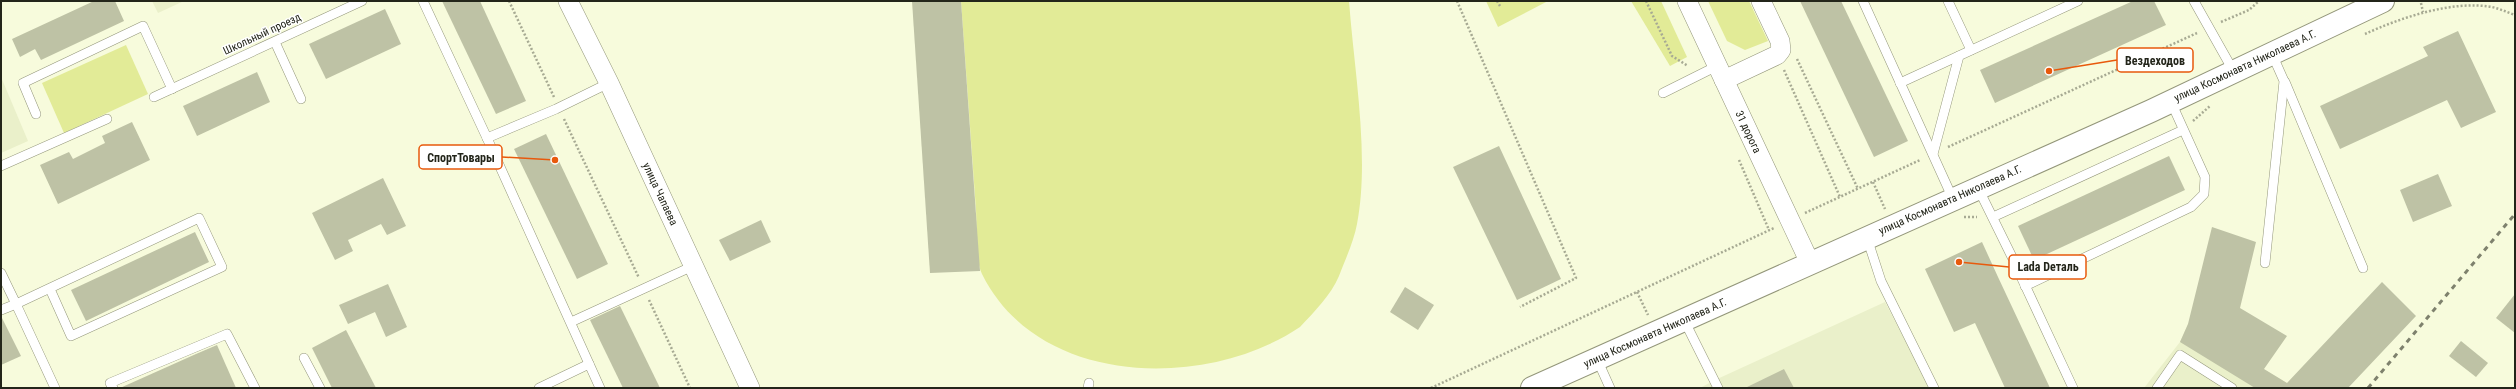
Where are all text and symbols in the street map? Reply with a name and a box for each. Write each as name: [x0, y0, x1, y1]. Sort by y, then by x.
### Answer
street label: Школьный проезд: [221, 10, 303, 58]
street label: улица Космонавта Николаева А.Г.: [2172, 27, 2318, 105]
callout: Вездеходов: [2117, 48, 2193, 72]
text: Вездеходов: [2125, 54, 2185, 68]
street label: 31 дорога: [1733, 109, 1763, 155]
callout: СпортТовары: [419, 145, 502, 169]
text: СпортТовары: [427, 151, 495, 165]
street label: улица Чапаева: [640, 161, 680, 227]
street label: улица Космонавта Николаева А.Г.: [1877, 163, 2024, 237]
callout: Lada Dеталь: [2009, 255, 2086, 279]
text: Lada Dеталь: [2017, 260, 2079, 274]
street label: улица Космонавта Николаева А.Г.: [1582, 296, 1729, 370]

